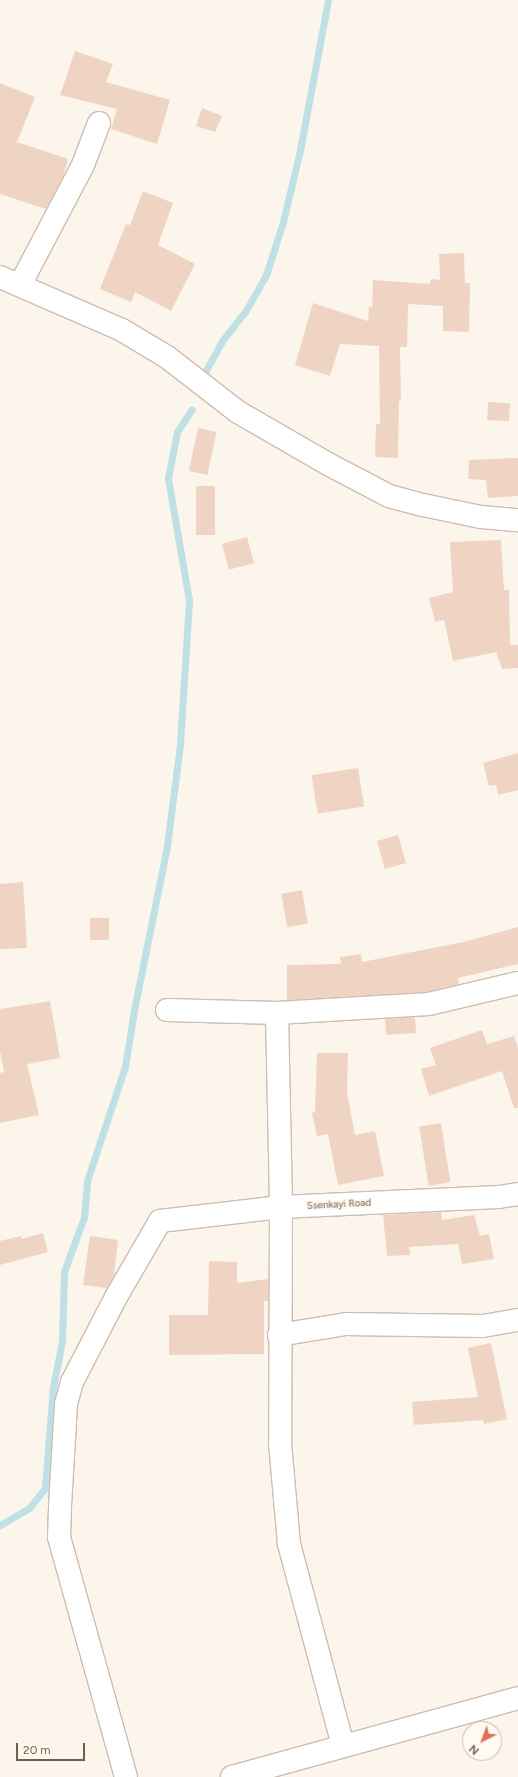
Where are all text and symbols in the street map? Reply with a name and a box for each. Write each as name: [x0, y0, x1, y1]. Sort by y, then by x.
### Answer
street label: Ssenkayi Road: [306, 1196, 372, 1212]
north arrow: [462, 1721, 502, 1761]
scale bar: [18, 1735, 87, 1761]
text: N: [467, 1742, 482, 1757]
text: 20 m: [23, 1743, 51, 1757]

